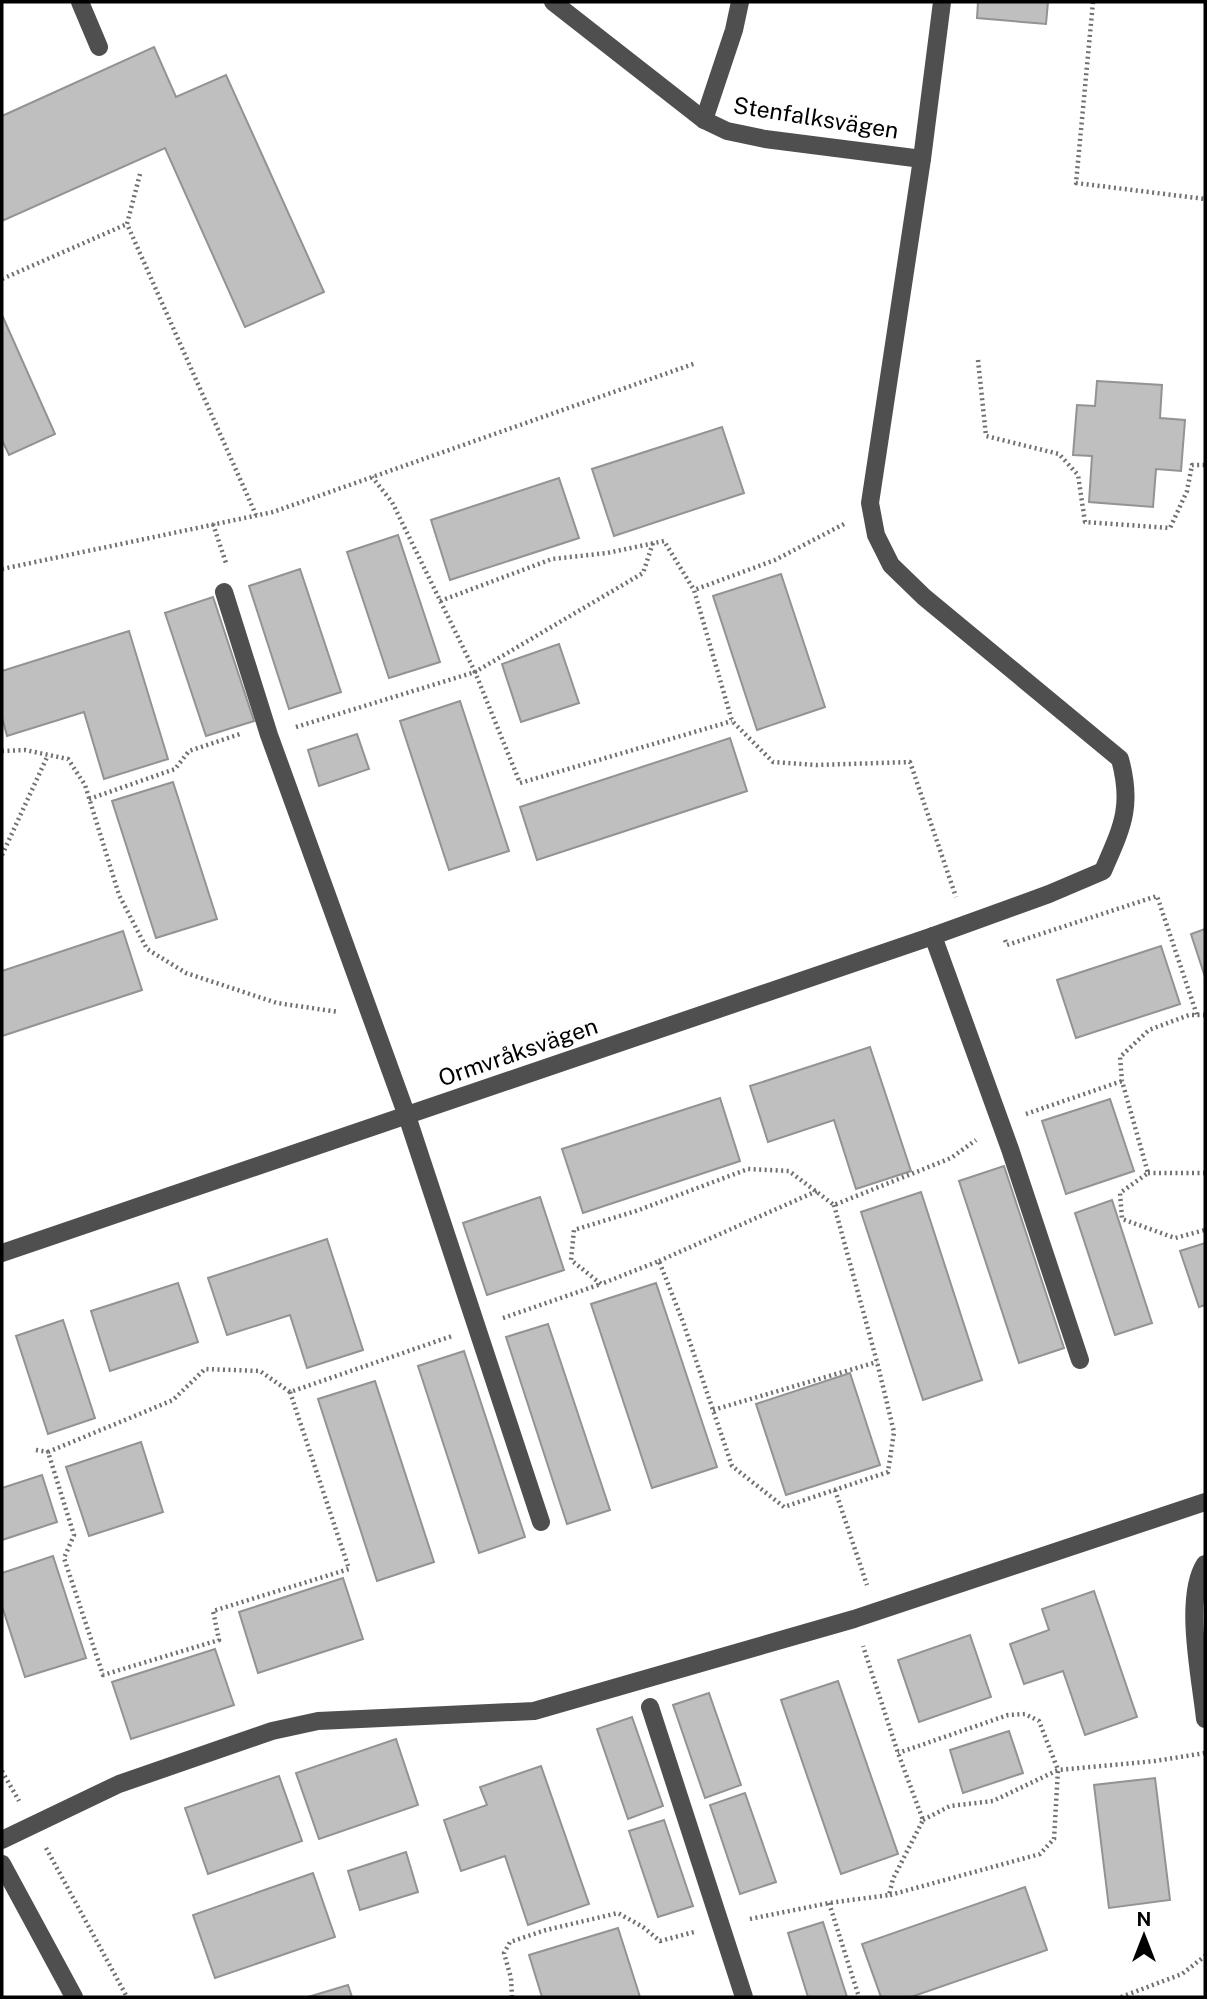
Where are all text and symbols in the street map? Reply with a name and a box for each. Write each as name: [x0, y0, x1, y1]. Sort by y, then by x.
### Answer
street label: Stenfalksvägen: [732, 91, 901, 144]
street label: Ormvråksvägen: [435, 1012, 601, 1091]
north arrow: [1109, 1901, 1179, 1971]
text: N: [1137, 1908, 1151, 1930]

